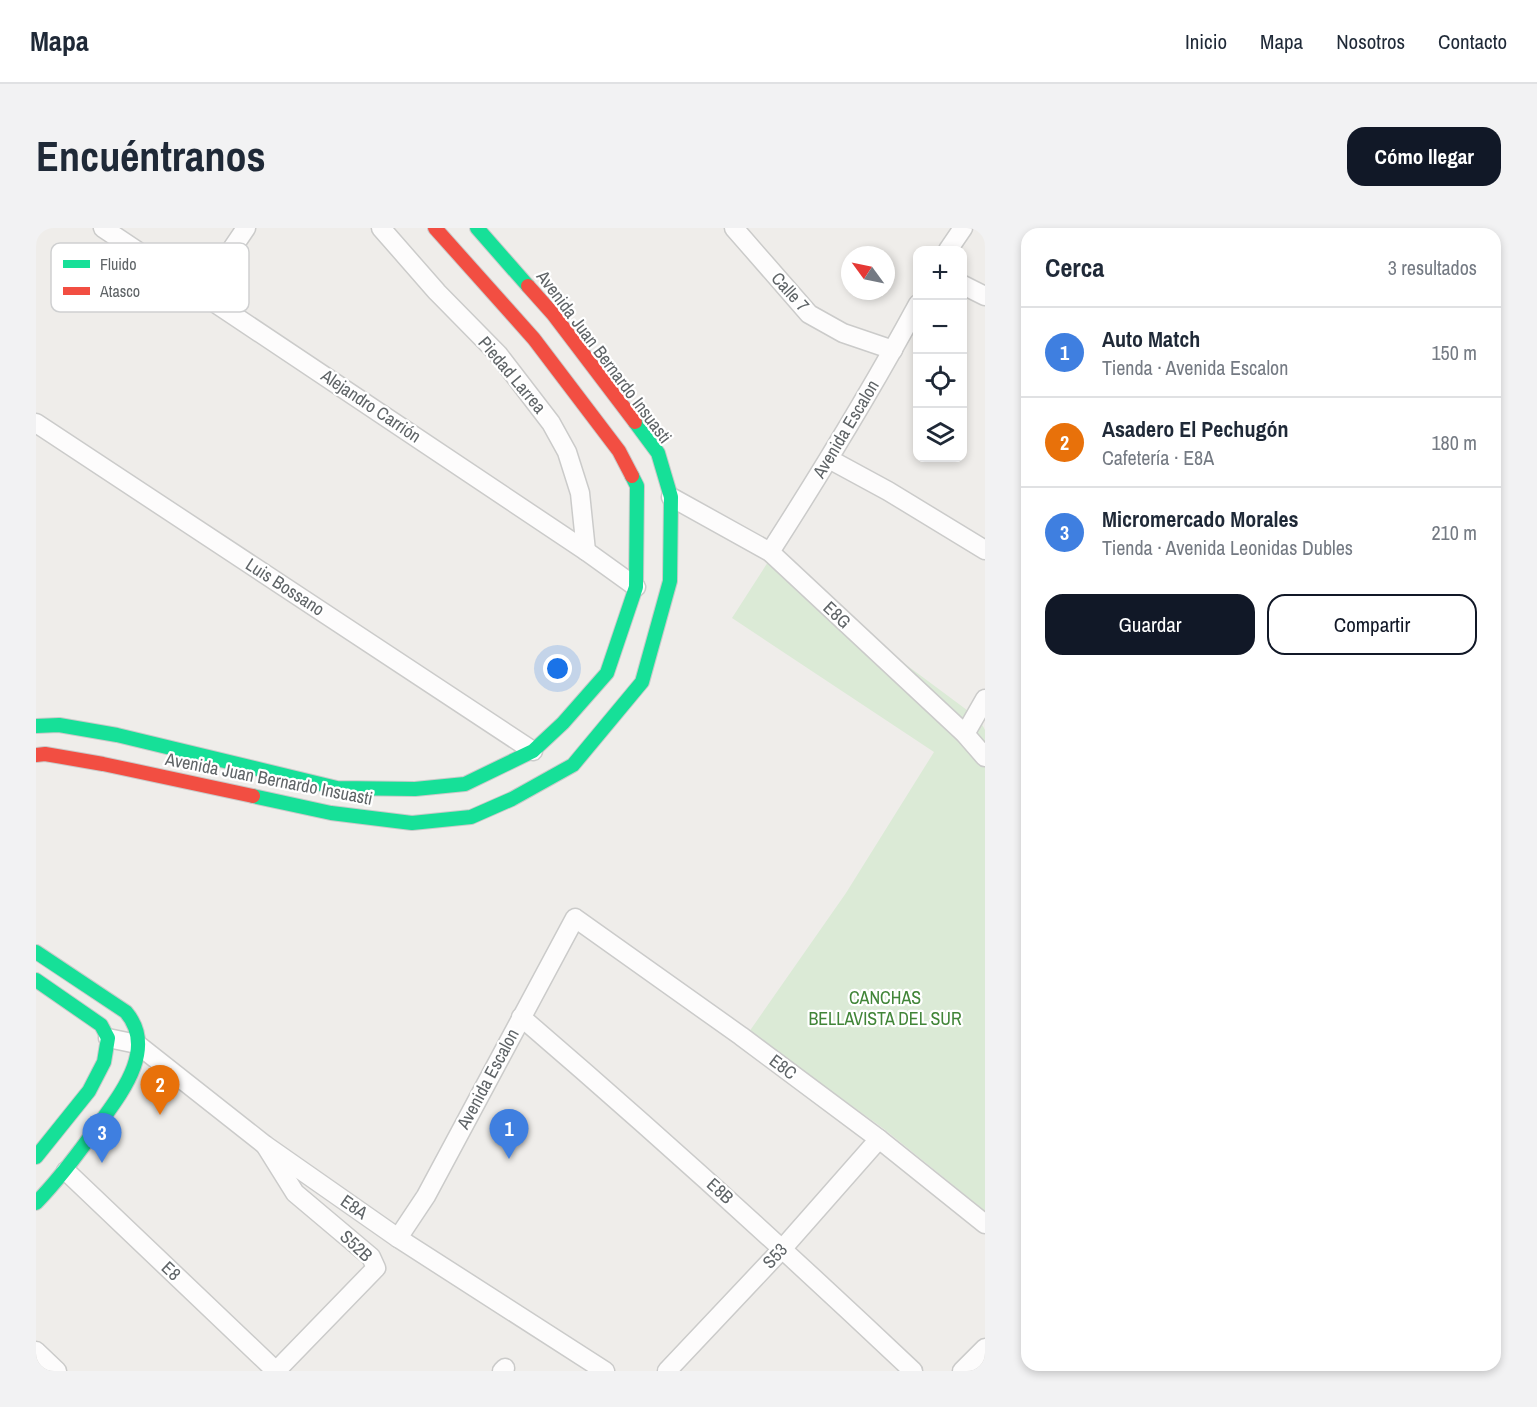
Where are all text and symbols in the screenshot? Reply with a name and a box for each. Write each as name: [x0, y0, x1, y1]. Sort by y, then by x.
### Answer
text: Mapa: [30, 22, 89, 60]
text: Inicio: [1185, 27, 1227, 56]
text: Mapa: [1260, 27, 1303, 56]
text: Nosotros: [1336, 27, 1405, 56]
text: Contacto: [1438, 27, 1507, 56]
button: Cómo llegar: [1347, 127, 1501, 186]
text: Encuéntranos: [36, 128, 266, 184]
legend: [51, 243, 249, 312]
north arrow: [841, 246, 895, 300]
map controls: [913, 246, 967, 462]
button: +: [913, 246, 967, 300]
text: Cerca: [1045, 250, 1104, 285]
text: Fluido: [100, 253, 136, 275]
text: 3 resultados: [1388, 254, 1477, 281]
street label: Avenida Juan Bernardo Insuasti: [530, 264, 678, 448]
street label: Calle 7: [766, 266, 815, 317]
text: Atasco: [99, 280, 140, 302]
button: −: [913, 300, 967, 354]
text: Auto Match: [1102, 324, 1200, 354]
street label: Piedad Larrea: [473, 331, 552, 419]
text: 1: [1060, 339, 1069, 366]
text: 150 m: [1431, 339, 1477, 366]
button: locate: [913, 354, 967, 408]
text: Tienda · Avenida Escalon: [1102, 354, 1288, 381]
street label: Alejandro Carrión: [316, 362, 426, 448]
street label: Avenida Escalon: [806, 375, 885, 483]
button: layers: [913, 408, 967, 462]
text: Asadero El Pechugón: [1102, 414, 1288, 444]
text: 2: [1060, 429, 1069, 456]
text: 180 m: [1431, 429, 1477, 456]
text: Cafetería · E8A: [1102, 444, 1214, 471]
text: Micromercado Morales: [1102, 504, 1299, 534]
text: 3: [1060, 519, 1069, 546]
text: 210 m: [1431, 519, 1477, 546]
text: Tienda · Avenida Leonidas Dubles: [1102, 534, 1353, 561]
street label: Luis Bossano: [241, 552, 330, 621]
button: Guardar: [1045, 594, 1255, 655]
button: Compartir: [1267, 594, 1477, 655]
street label: E8G: [818, 595, 857, 634]
your location: [543, 654, 572, 683]
street label: Avenida Juan Bernardo Insuasti: [162, 746, 375, 811]
park label: CANCHAS BELLAVISTA DEL SUR: [808, 985, 962, 1031]
street label: Avenida Escalon: [450, 1024, 525, 1134]
street label: E8C: [764, 1048, 802, 1085]
pin: 2: [140, 1066, 180, 1115]
pin: 1: [490, 1110, 528, 1159]
pin: 3: [82, 1114, 122, 1163]
street label: E8B: [702, 1172, 739, 1209]
street label: E8A: [336, 1188, 373, 1225]
street label: S52B: [335, 1224, 378, 1267]
street label: S53: [757, 1238, 793, 1274]
street label: E8: [156, 1255, 187, 1286]

